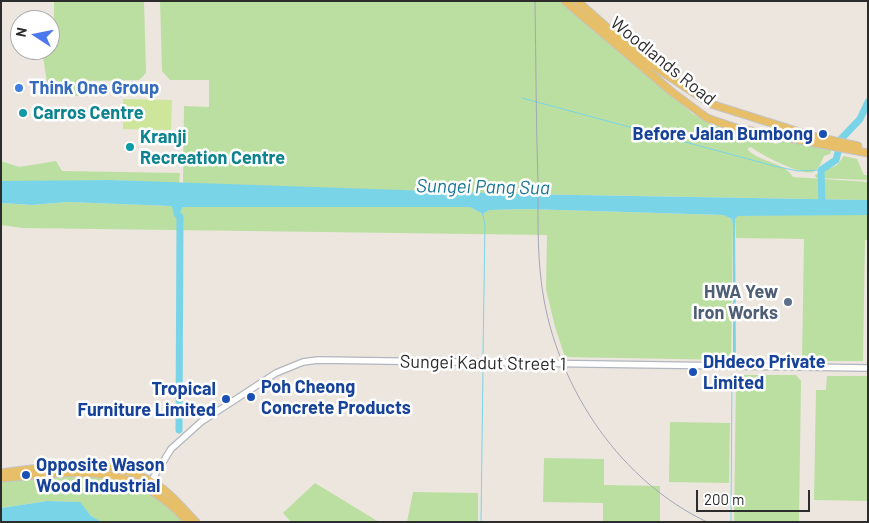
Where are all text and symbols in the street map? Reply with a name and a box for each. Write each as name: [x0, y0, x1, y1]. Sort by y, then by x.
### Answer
north arrow: [10, 10, 60, 60]
street label: Woodlands Road: [606, 12, 720, 110]
text: N: [12, 26, 30, 38]
place label: Think One Group: [29, 77, 159, 99]
marker: Think One Group: [13, 82, 25, 94]
place label: Carros Centre: [33, 102, 144, 124]
marker: Carros Centre: [17, 107, 29, 119]
place label: Before Jalan Bumbong: [632, 123, 813, 145]
place label: Kranji Recreation Centre: [140, 126, 285, 168]
marker: Before Jalan Bumbong: [817, 128, 829, 140]
marker: Kranji Recreation Centre: [124, 141, 136, 153]
water label: Sungei Pang Sua: [416, 174, 550, 200]
place label: HWA Yew Iron Works: [693, 281, 778, 324]
marker: HWA Yew Iron Works: [782, 296, 794, 308]
street label: Sungei Kadut Street 1: [400, 351, 566, 375]
place label: DHdeco Private Limited: [703, 351, 826, 394]
marker: DHdeco Private Limited: [687, 366, 699, 378]
place label: Poh Cheong Concrete Products: [261, 376, 411, 418]
place label: Tropical Furniture Limited: [77, 378, 216, 420]
marker: Poh Cheong Concrete Products: [245, 391, 257, 403]
marker: Tropical Furniture Limited: [220, 393, 232, 405]
place label: Opposite Wason Wood Industrial: [36, 454, 164, 496]
marker: Opposite Wason Wood Industrial: [20, 469, 32, 481]
scale bar: [699, 480, 813, 512]
text: 200 m: [704, 490, 744, 508]

